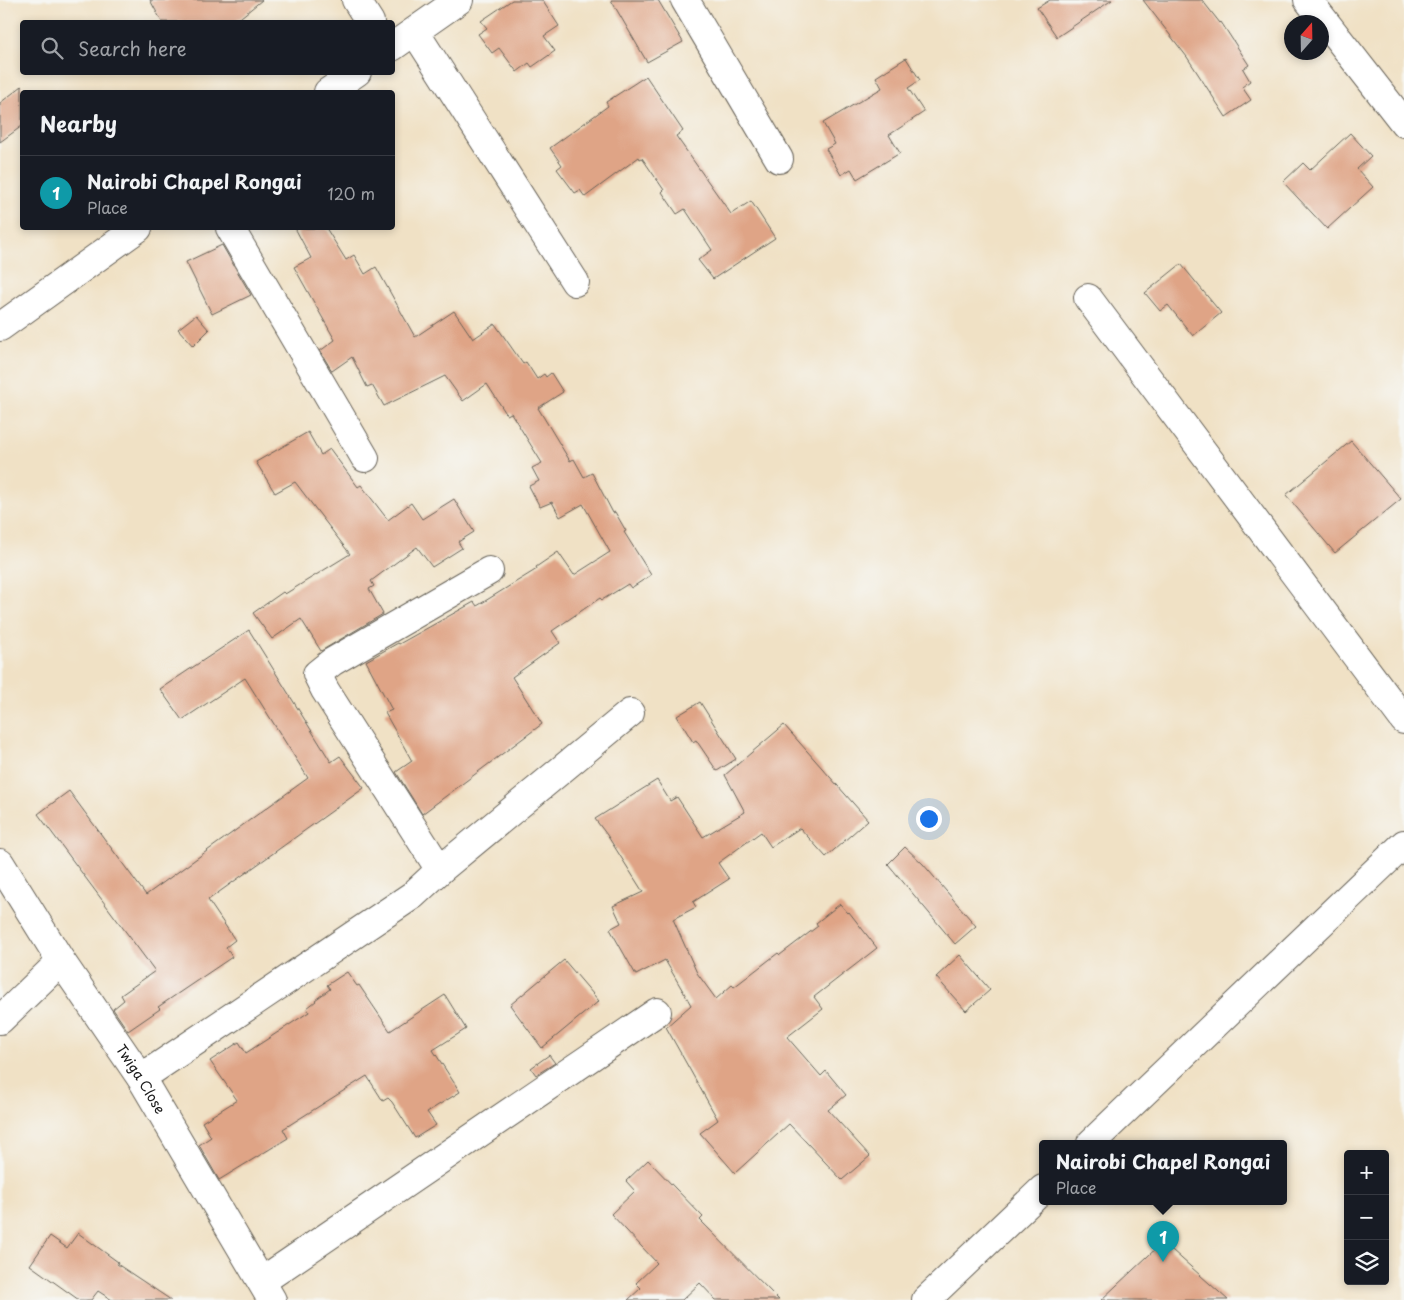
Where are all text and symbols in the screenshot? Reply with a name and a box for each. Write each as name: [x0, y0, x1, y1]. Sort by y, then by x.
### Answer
north arrow: [1284, 15, 1329, 60]
search box: [20, 20, 395, 75]
icon: search: [38, 34, 66, 62]
text: Search here: [78, 34, 187, 62]
text: Nearby: [40, 107, 117, 139]
text: Nairobi Chapel Rongai: [87, 167, 302, 195]
text: 1: [52, 181, 60, 205]
text: 120 m: [328, 181, 375, 205]
text: Place: [87, 195, 128, 219]
your location: [916, 806, 942, 832]
street label: Twiga Close: [111, 1040, 171, 1118]
popup: [1039, 1140, 1287, 1205]
text: Nairobi Chapel Rongai: [1056, 1147, 1270, 1175]
map controls: [1344, 1150, 1389, 1285]
button: +: [1344, 1150, 1389, 1195]
text: Place: [1056, 1175, 1097, 1199]
button: −: [1344, 1195, 1389, 1240]
pin: 1: [1147, 1221, 1179, 1262]
button: layers: [1344, 1240, 1389, 1285]

